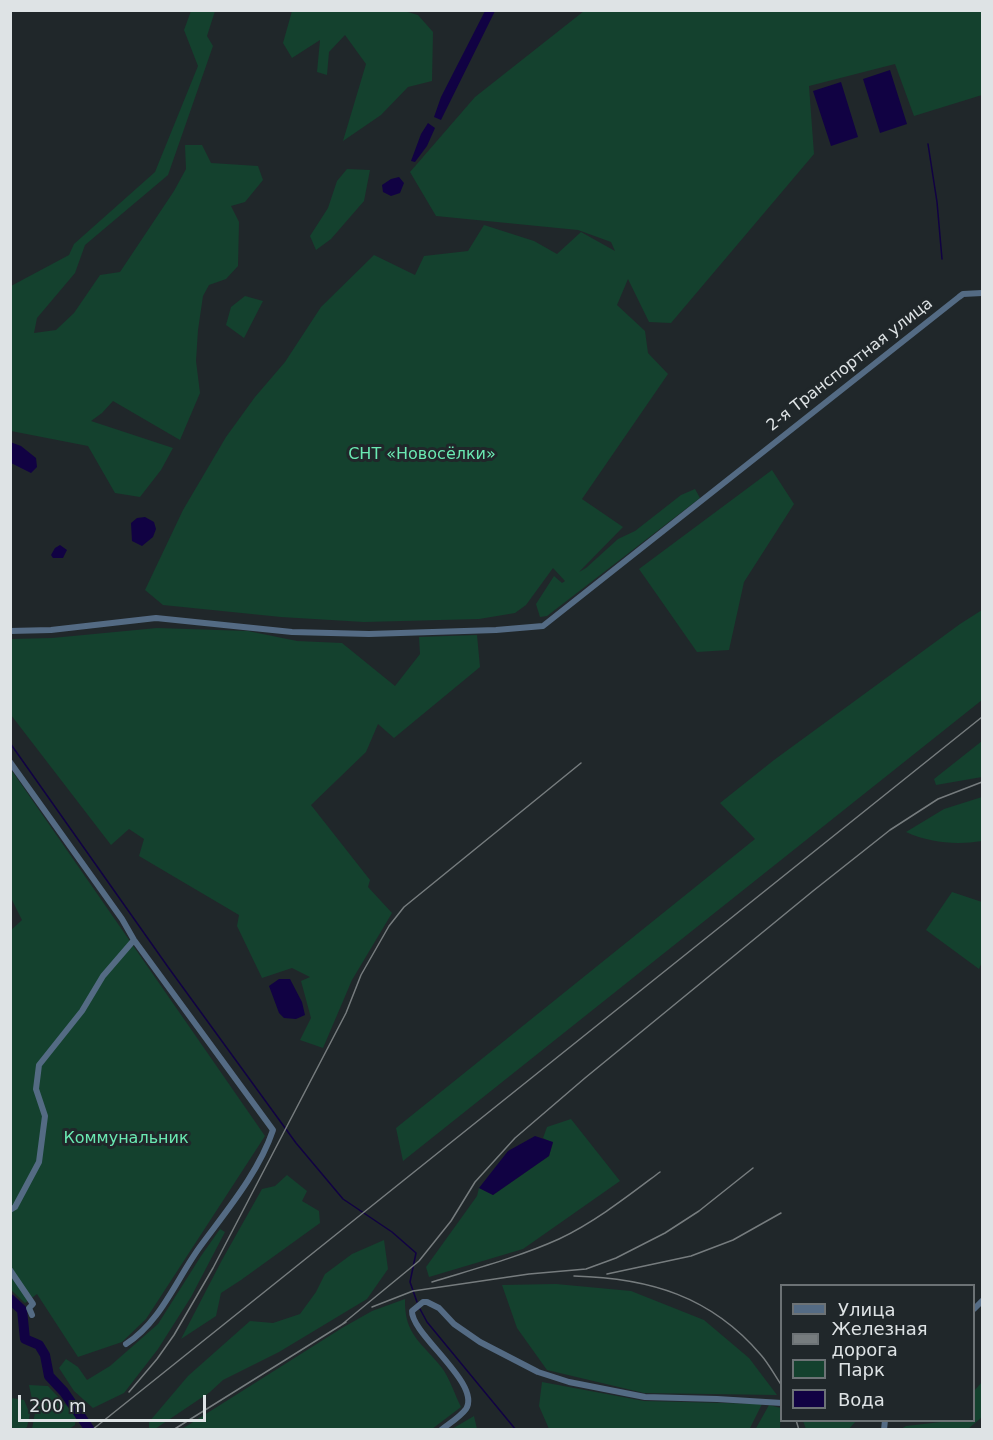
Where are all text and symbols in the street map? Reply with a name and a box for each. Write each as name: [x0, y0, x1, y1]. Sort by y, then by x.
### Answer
street label: 2-я Транспортная улица: [763, 294, 937, 436]
park label: СНТ «Новосёлки»: [348, 445, 496, 465]
park label: Коммунальник: [63, 1129, 189, 1149]
legend: [780, 1284, 975, 1422]
text: Улица: [838, 1299, 895, 1320]
text: Железная дорога: [831, 1318, 928, 1360]
text: Парк: [838, 1359, 885, 1380]
scale bar: [21, 1383, 208, 1421]
text: Вода: [838, 1389, 885, 1410]
text: 200 m: [29, 1395, 87, 1416]

